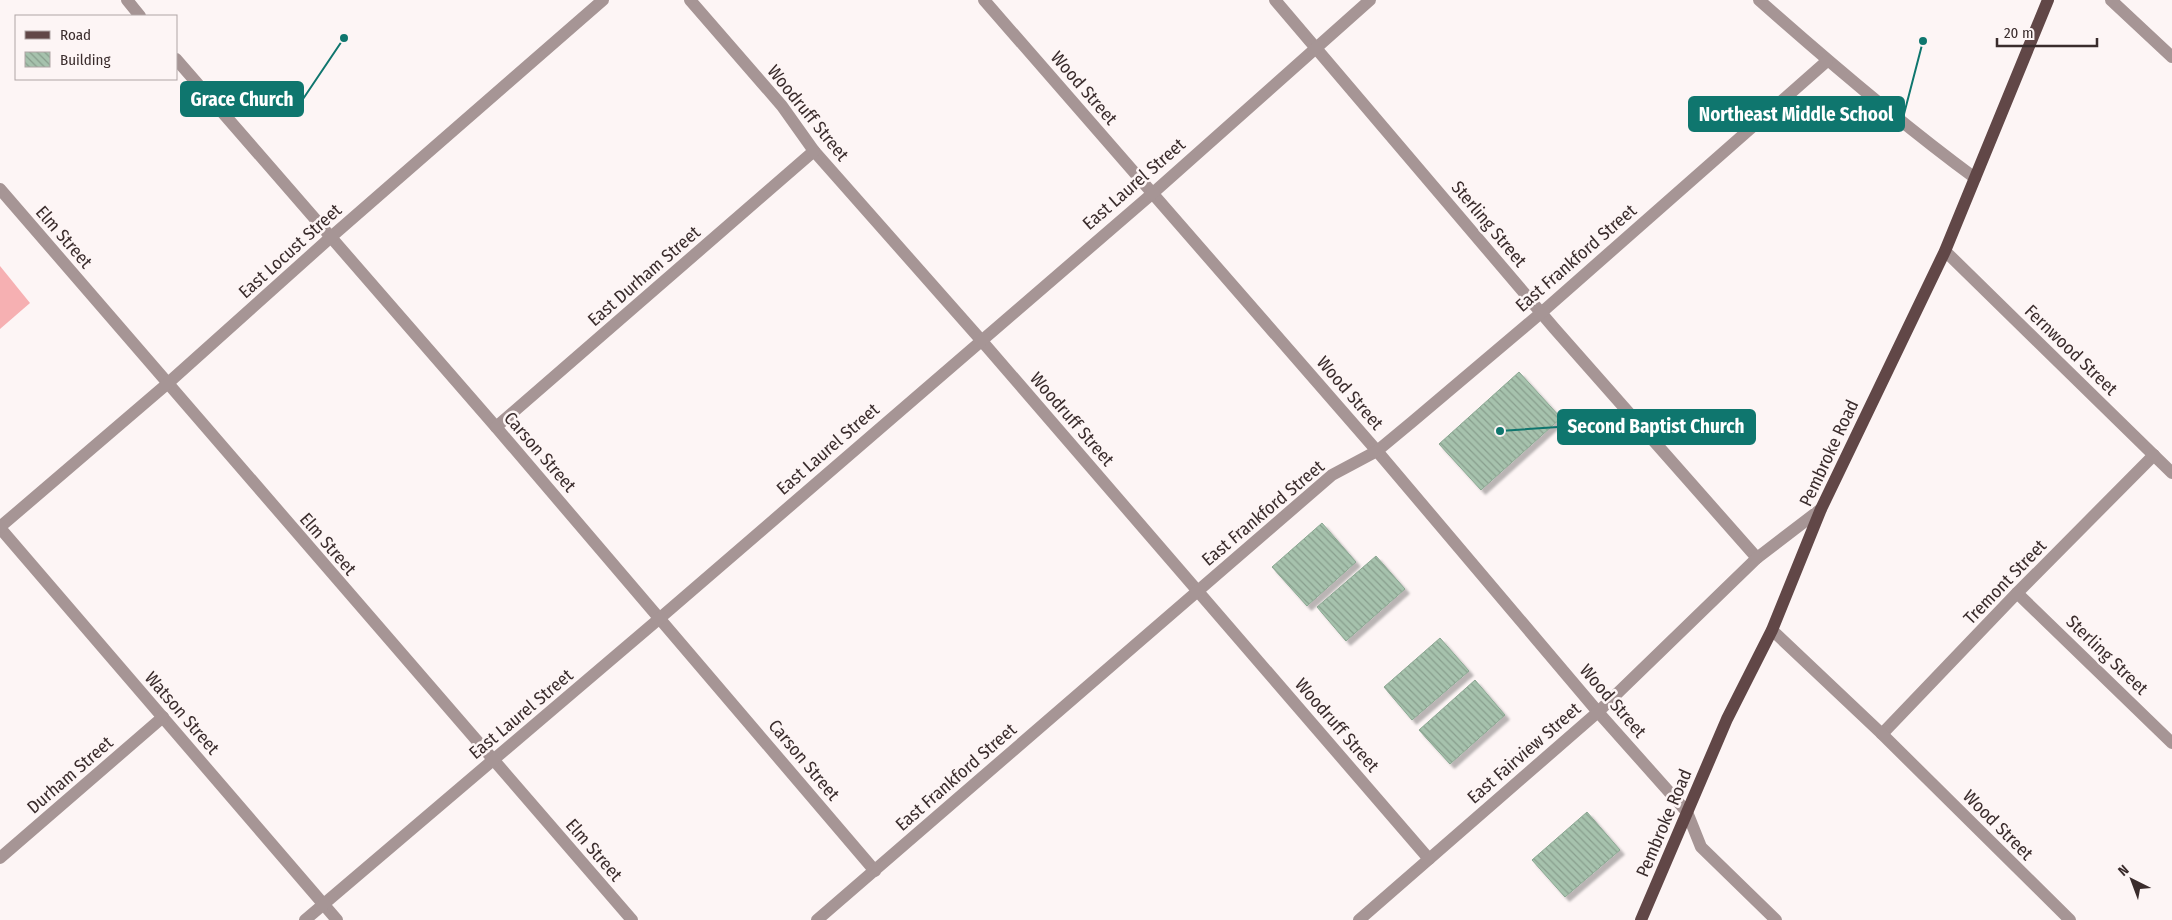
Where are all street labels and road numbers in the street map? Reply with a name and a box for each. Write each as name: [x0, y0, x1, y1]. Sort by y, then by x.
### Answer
street label: Wood Street: [1046, 47, 1122, 129]
street label: Woodruff Street: [763, 61, 853, 166]
street label: East Laurel Street: [1078, 133, 1190, 235]
street label: Sterling Street: [1447, 177, 1531, 272]
street label: East Locust Street: [234, 199, 346, 303]
street label: East Frankford Street: [1511, 199, 1641, 317]
street label: Elm Street: [31, 201, 97, 273]
street label: East Durham Street: [583, 221, 705, 331]
street label: Fernwood Street: [2020, 300, 2122, 400]
street label: Wood Street: [1312, 352, 1388, 434]
street label: Woodruff Street: [1025, 368, 1119, 470]
street label: Pembroke Road: [1795, 396, 1863, 510]
street label: East Laurel Street: [772, 398, 884, 500]
street label: Carson Street: [499, 407, 581, 497]
street label: East Frankford Street: [1197, 455, 1329, 571]
street label: Elm Street: [295, 508, 361, 580]
street label: Tremont Street: [1959, 535, 2051, 629]
street label: Sterling Street: [2061, 610, 2153, 700]
street label: Wood Street: [1575, 660, 1651, 742]
street label: East Laurel Street: [465, 664, 577, 764]
street label: Watson Street: [140, 667, 224, 759]
street label: Woodruff Street: [1290, 674, 1384, 776]
street label: East Fairview Street: [1463, 698, 1585, 808]
street label: Carson Street: [764, 715, 844, 805]
street label: East Frankford Street: [891, 718, 1021, 836]
street label: Durham Street: [22, 732, 118, 818]
street label: Pembroke Road: [1631, 766, 1697, 880]
street label: Wood Street: [1958, 785, 2038, 865]
street label: Elm Street: [561, 814, 627, 886]

